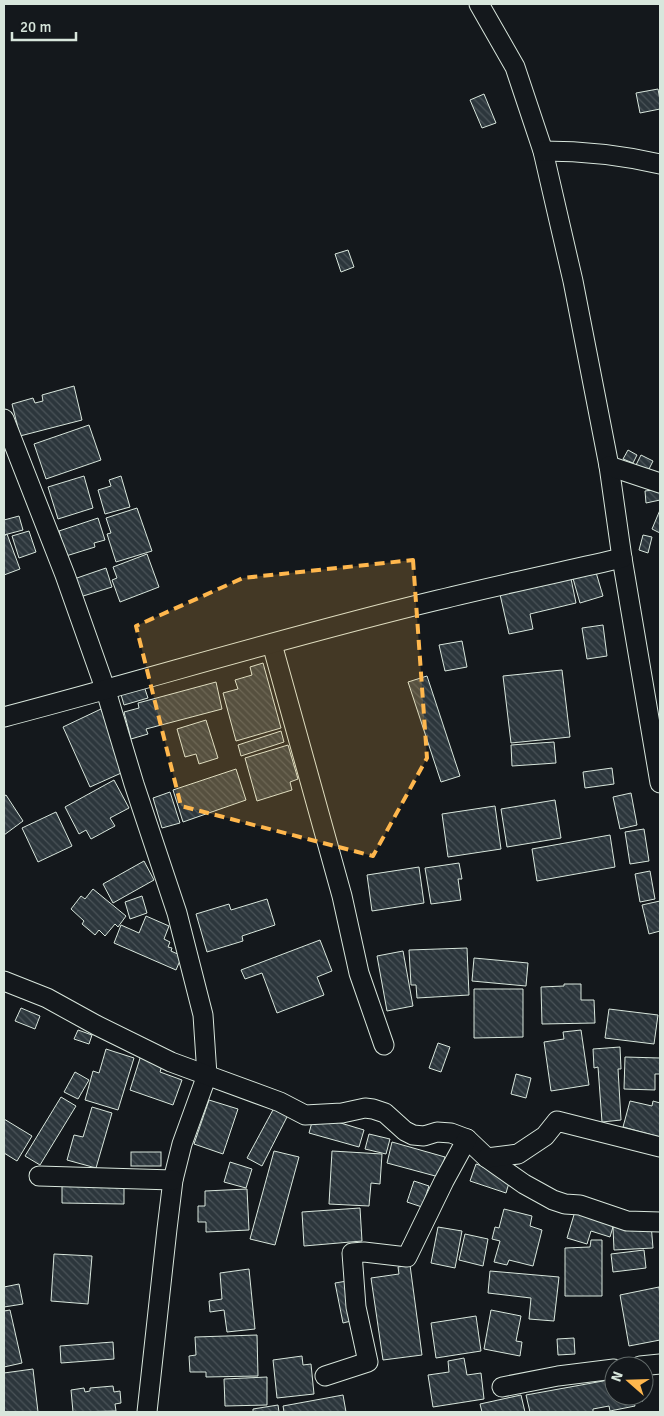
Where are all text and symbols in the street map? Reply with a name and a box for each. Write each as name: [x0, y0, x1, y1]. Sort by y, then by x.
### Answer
scale bar: [12, 10, 76, 42]
text: 20 m: [20, 18, 51, 36]
north arrow: [604, 1356, 654, 1406]
text: N: [608, 1369, 627, 1384]

